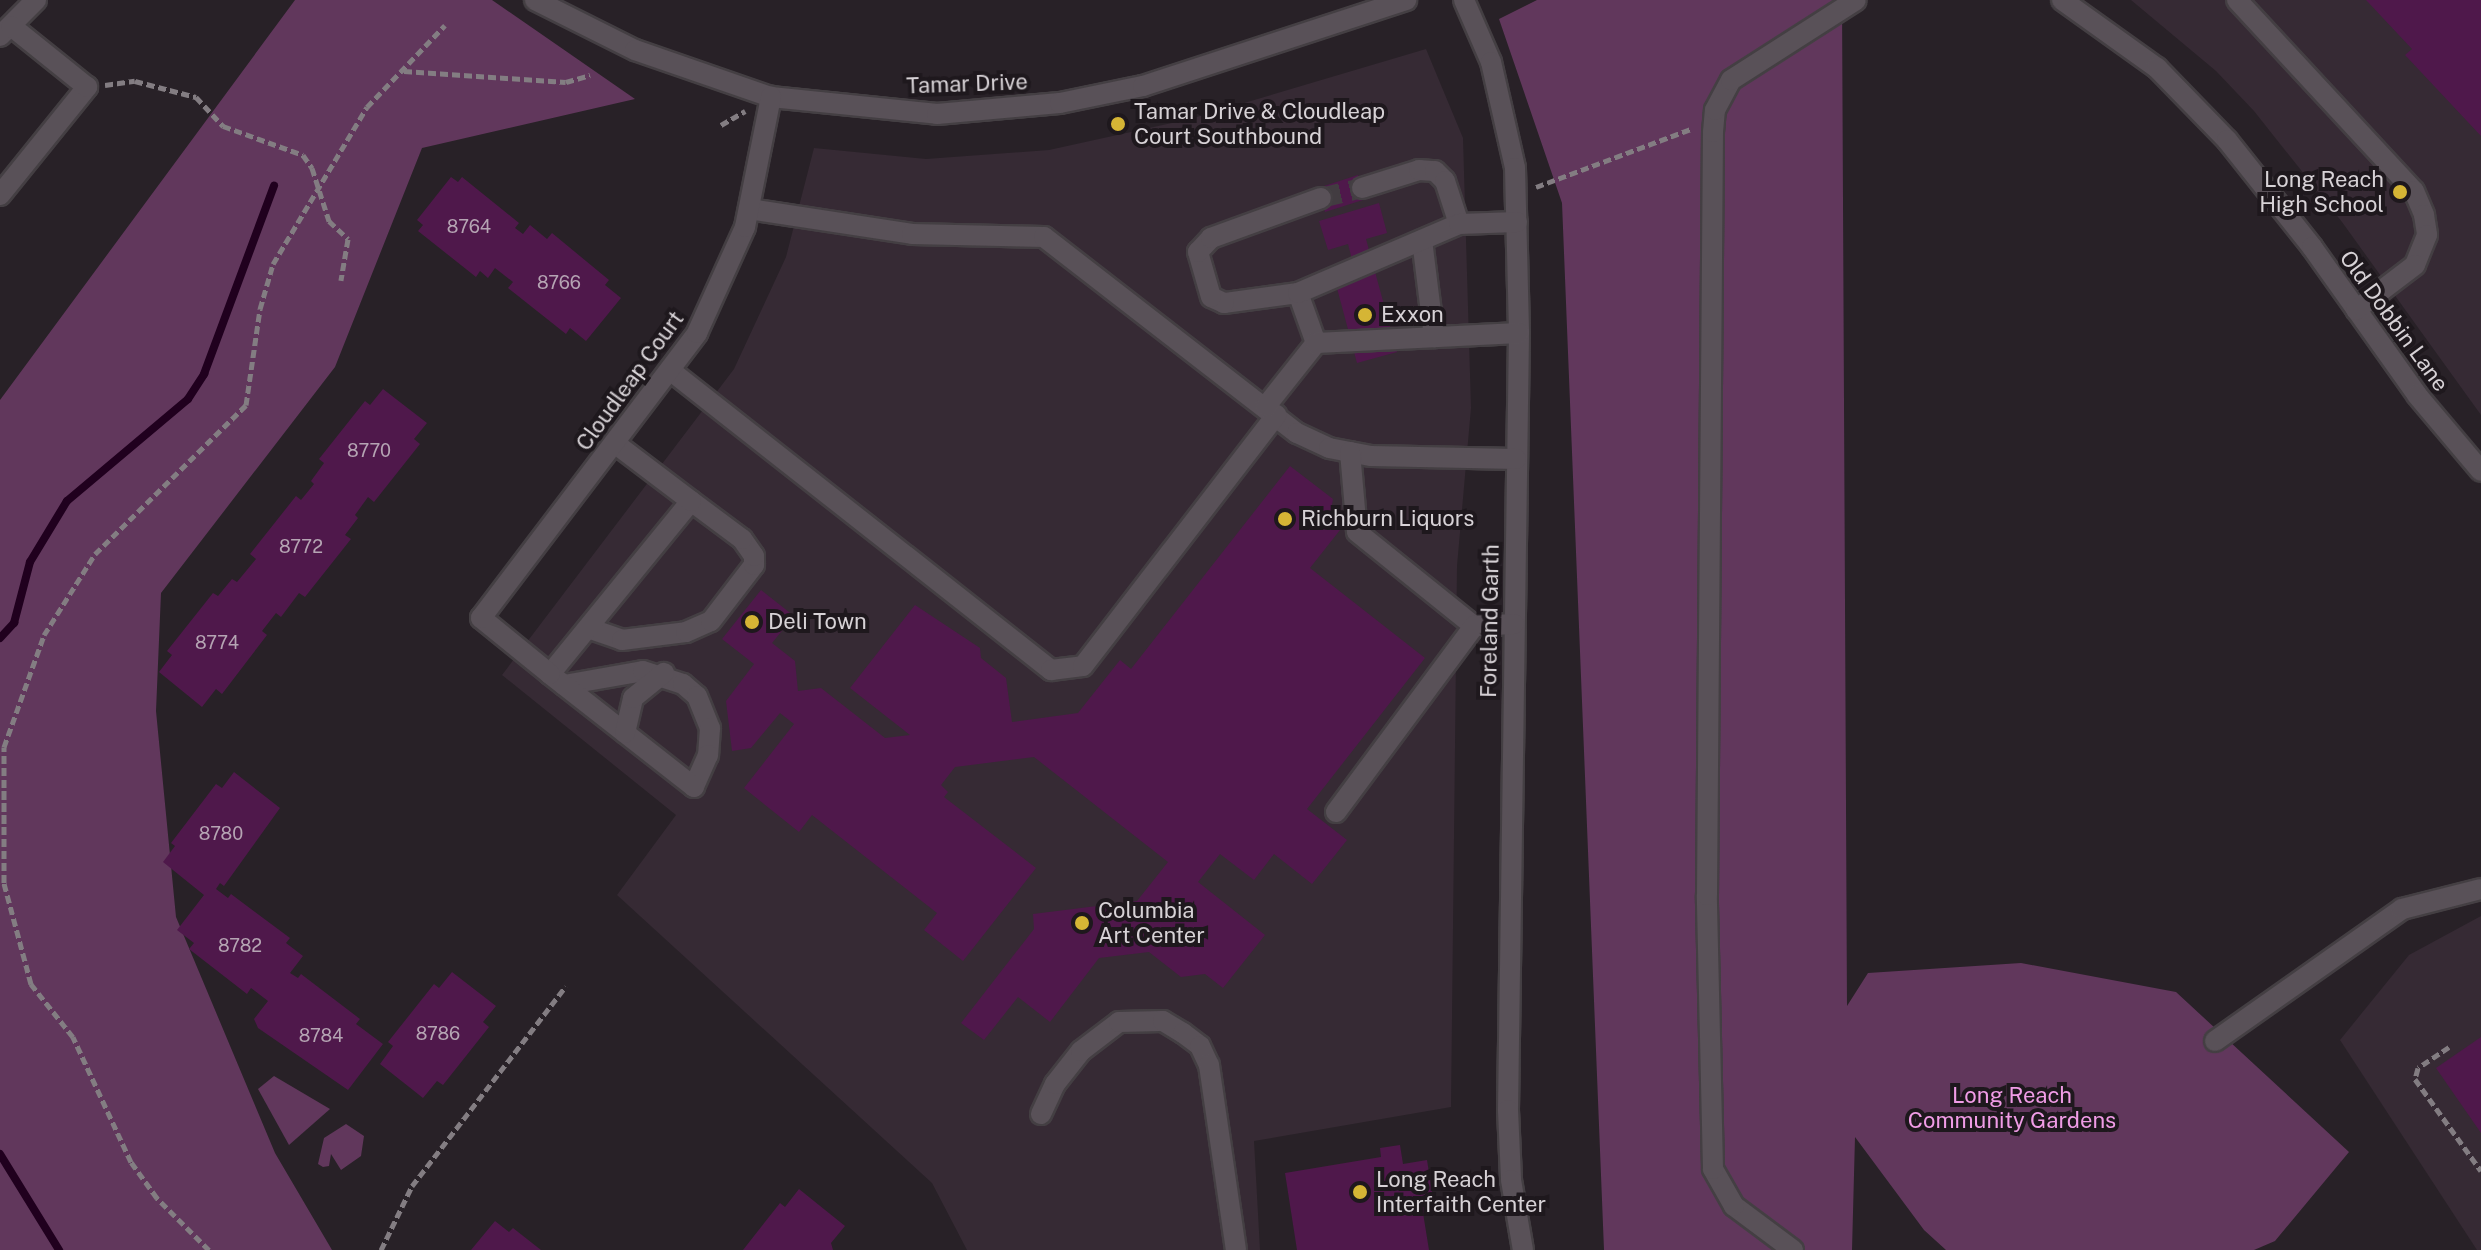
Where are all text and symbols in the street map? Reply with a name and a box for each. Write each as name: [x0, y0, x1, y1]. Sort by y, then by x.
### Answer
street label: Tamar Drive: [906, 69, 1028, 99]
place label: Tamar Drive & Cloudleap Court Southbound: [1134, 98, 1385, 150]
marker: Tamar Drive & Cloudleap Court Southbound: [1109, 115, 1127, 133]
place label: Long Reach High School: [2259, 166, 2384, 218]
marker: Long Reach High School: [2391, 183, 2409, 201]
house number: 8764: [447, 216, 491, 238]
street label: Old Dobbin Lane: [2334, 245, 2454, 397]
house number: 8766: [537, 272, 581, 294]
place label: Exxon: [1381, 302, 1444, 328]
street label: Cloudleap Court: [571, 306, 689, 456]
marker: Exxon: [1356, 306, 1374, 324]
house number: 8770: [347, 440, 391, 462]
place label: Richburn Liquors: [1301, 506, 1474, 532]
marker: Richburn Liquors: [1276, 510, 1294, 528]
house number: 8772: [279, 536, 323, 558]
street label: Foreland Garth: [1475, 544, 1505, 698]
place label: Deli Town: [768, 609, 867, 635]
marker: Deli Town: [743, 613, 761, 631]
house number: 8774: [195, 632, 239, 654]
house number: 8780: [199, 823, 243, 845]
place label: Columbia Art Center: [1098, 897, 1205, 948]
marker: Columbia Art Center: [1073, 914, 1091, 932]
house number: 8782: [218, 935, 262, 957]
house number: 8786: [416, 1023, 460, 1045]
house number: 8784: [299, 1025, 343, 1047]
park label: Long Reach Community Gardens: [1908, 1082, 2116, 1134]
place label: Long Reach Interfaith Center: [1376, 1166, 1546, 1218]
marker: Long Reach Interfaith Center: [1351, 1183, 1369, 1201]

